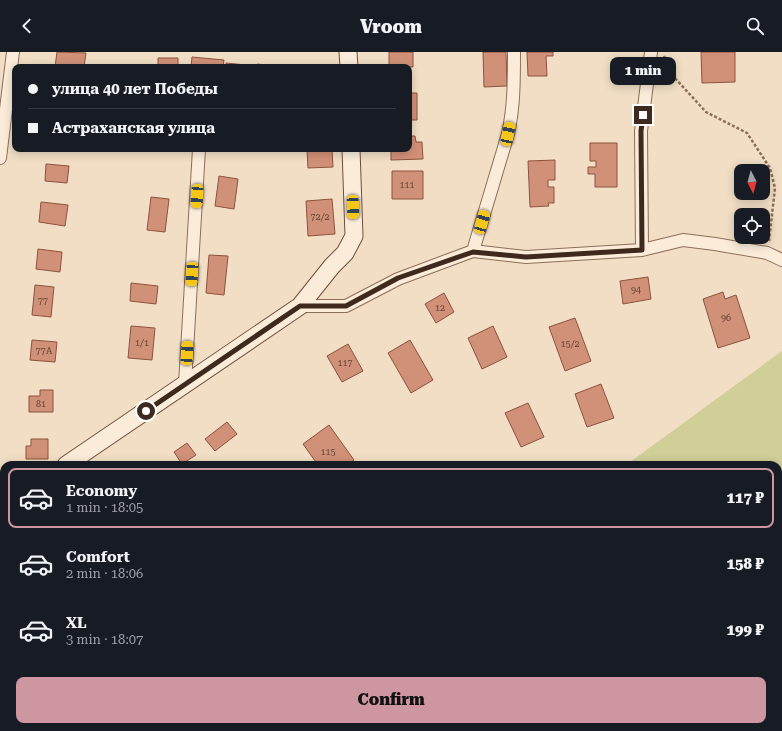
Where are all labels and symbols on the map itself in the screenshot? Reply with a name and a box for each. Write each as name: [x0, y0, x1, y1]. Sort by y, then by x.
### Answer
callout: 1 min: [610, 57, 676, 85]
route end: [634, 106, 652, 124]
car: [500, 121, 516, 147]
north arrow: [734, 164, 770, 200]
house number: 111: [399, 180, 415, 190]
car: [190, 184, 204, 208]
car: [347, 195, 359, 219]
car: [473, 209, 491, 235]
house number: 72/2: [311, 212, 329, 222]
car: [185, 262, 199, 286]
house number: 94: [631, 285, 641, 295]
house number: 77: [38, 296, 48, 306]
house number: 12: [435, 303, 445, 313]
house number: 96: [721, 313, 731, 323]
house number: 1/1: [135, 338, 149, 348]
house number: 15/2: [561, 339, 579, 349]
car: [180, 341, 194, 365]
house number: 77А: [36, 346, 53, 356]
house number: 117: [337, 358, 353, 368]
house number: 81: [36, 399, 46, 409]
route start: [137, 402, 155, 420]
house number: 115: [320, 447, 336, 457]

